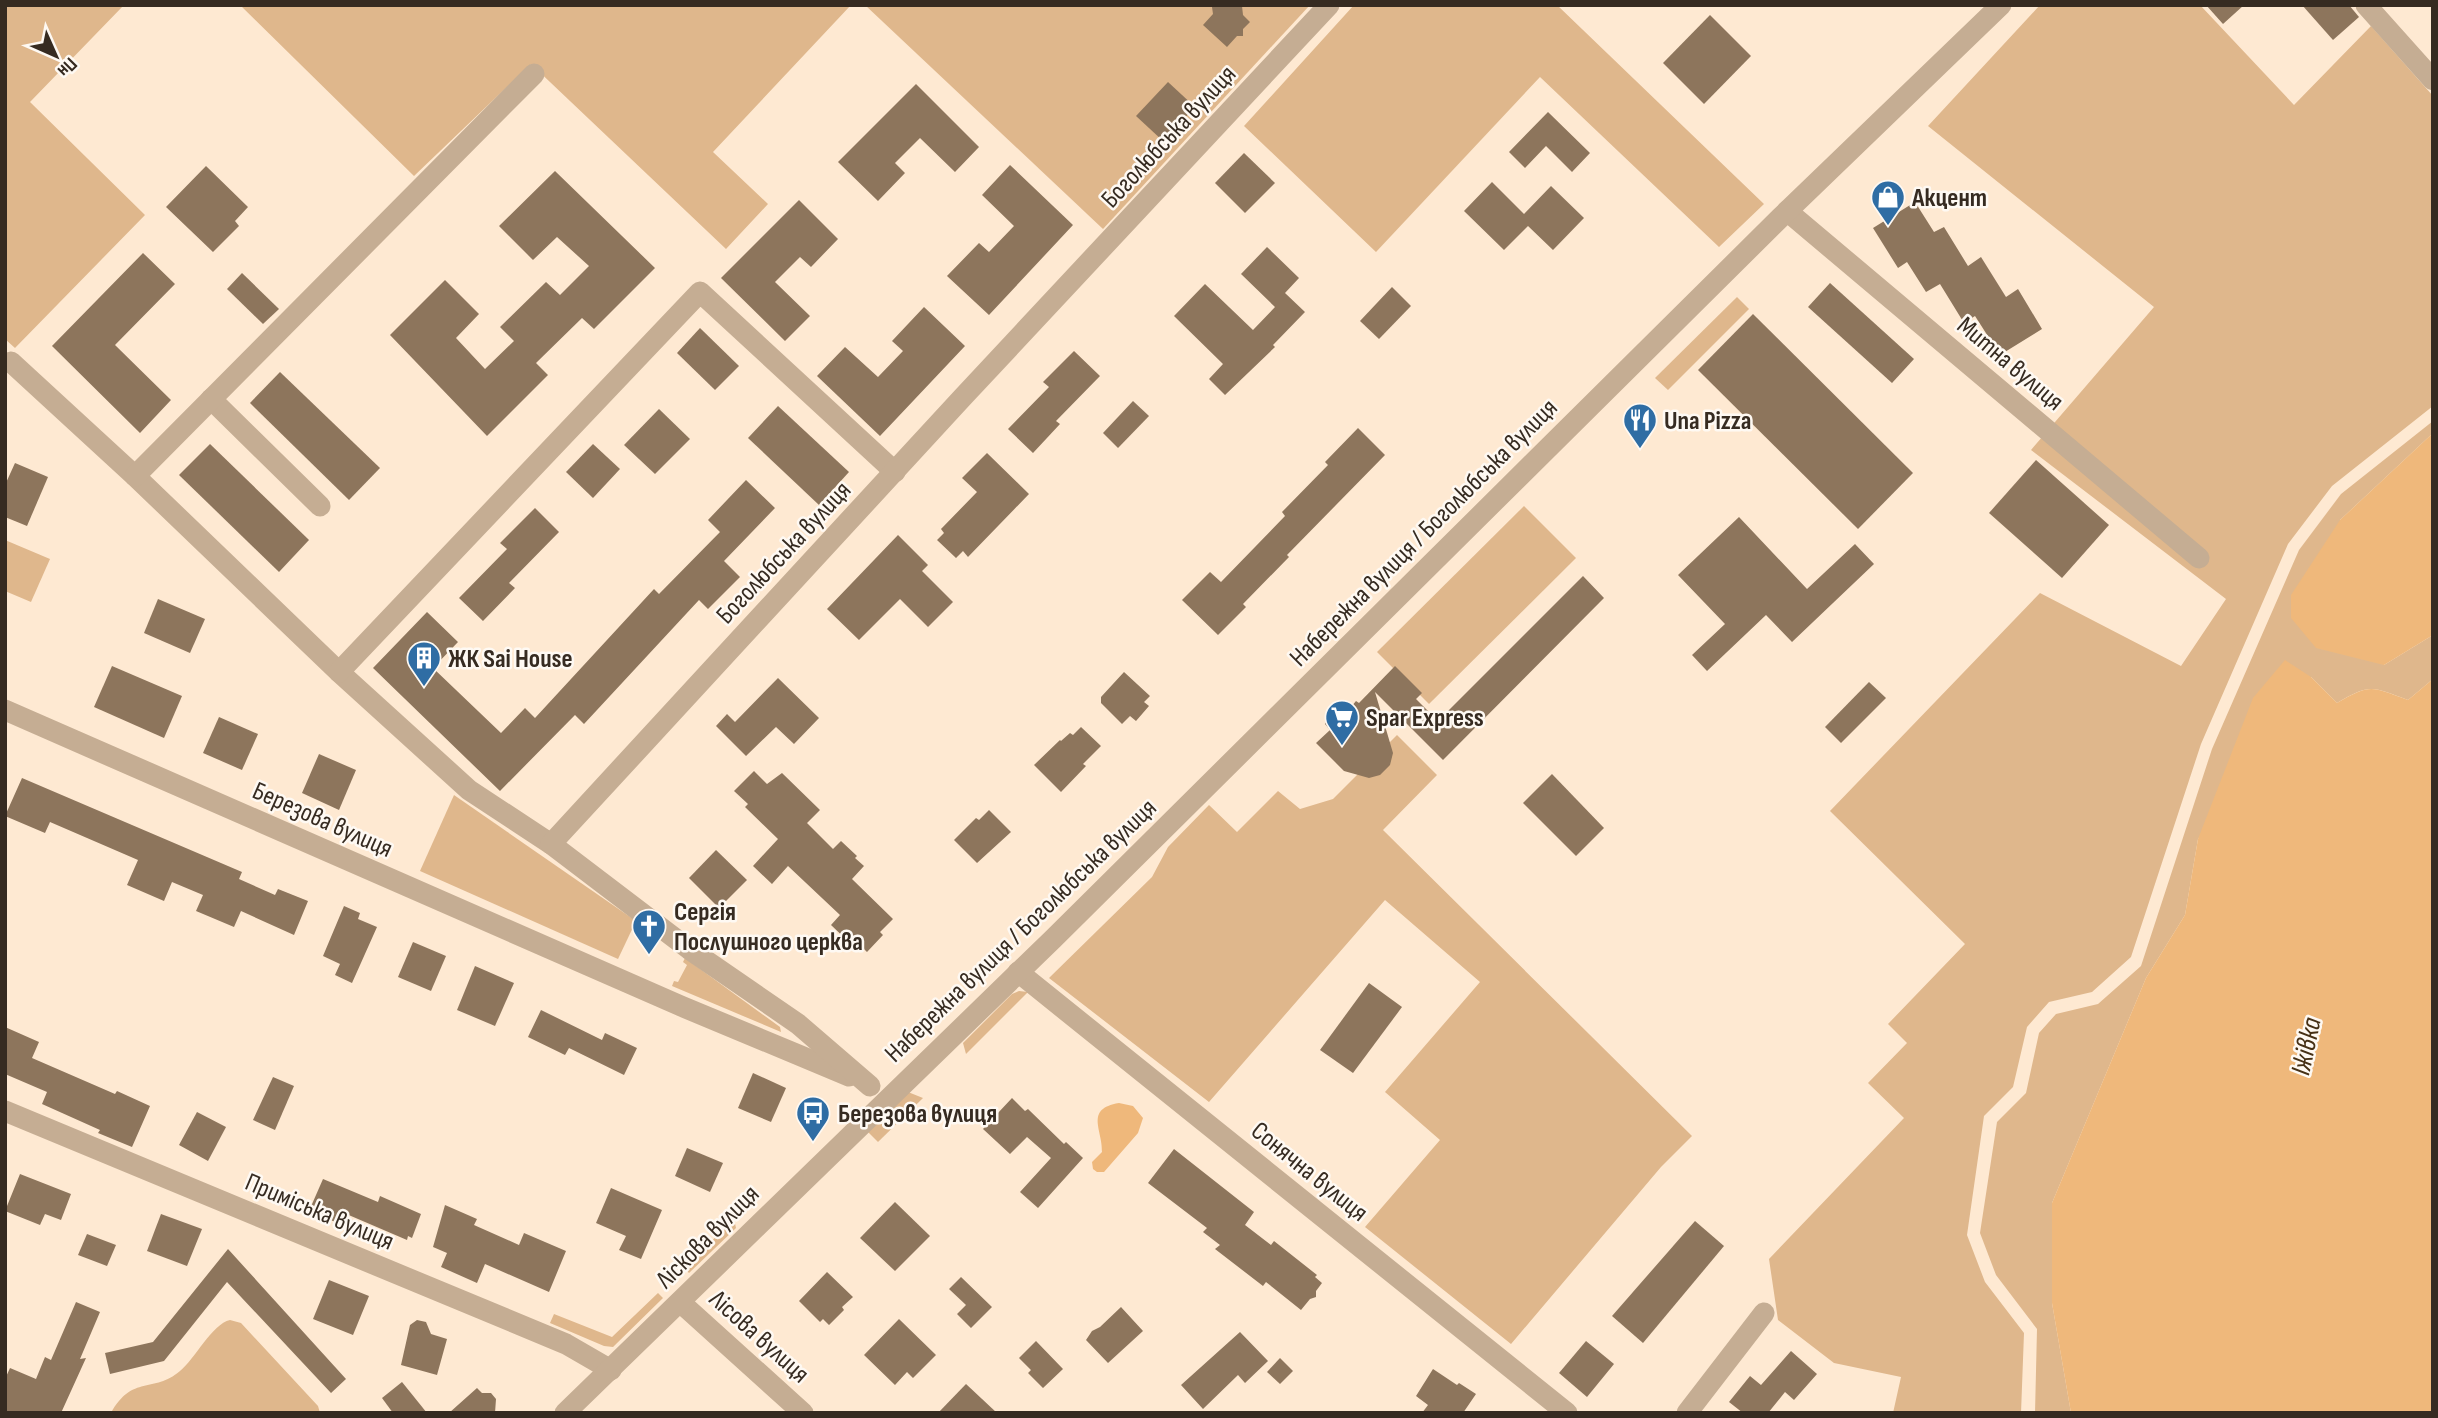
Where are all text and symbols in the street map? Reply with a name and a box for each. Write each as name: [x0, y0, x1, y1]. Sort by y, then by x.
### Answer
north arrow: [21, 21, 91, 91]
text: Пн: [52, 52, 82, 82]
street label: Боголюбська вулиця: [1095, 59, 1243, 215]
shop icon: Акцент: [1869, 178, 1907, 227]
place label: Акцент: [1911, 183, 1987, 214]
street label: Митна вулиця: [1950, 311, 2070, 418]
street label: Набережна вулиця / Боголюбська вулиця: [1284, 393, 1564, 673]
restaurant icon: Una Pizza: [1621, 401, 1659, 450]
place label: Una Pizza: [1664, 406, 1752, 437]
street label: Боголюбська вулиця: [710, 475, 858, 631]
building icon: ЖК Sai House: [405, 639, 443, 688]
place label: ЖК Sai House: [448, 644, 573, 675]
supermarket icon: Spar Express: [1323, 698, 1361, 747]
place label: Spar Express: [1366, 703, 1484, 734]
street label: Березова вулиця: [248, 776, 397, 865]
street label: Набережна вулиця / Боголюбська вулиця: [879, 793, 1163, 1069]
place label: Сергія Послушного церква: [674, 897, 863, 958]
church icon: Сергія Послушного церква: [630, 907, 668, 956]
water label: Іжівка: [2284, 1014, 2329, 1078]
bus stop icon: Березова вулиця: [794, 1094, 832, 1143]
place label: Березова вулиця: [838, 1099, 997, 1130]
street label: Сонячна вулиця: [1244, 1116, 1374, 1229]
street label: Приміська вулиця: [240, 1167, 398, 1258]
street label: Ліскова вулиця: [649, 1179, 766, 1296]
street label: Лісова вулиця: [702, 1284, 815, 1390]

